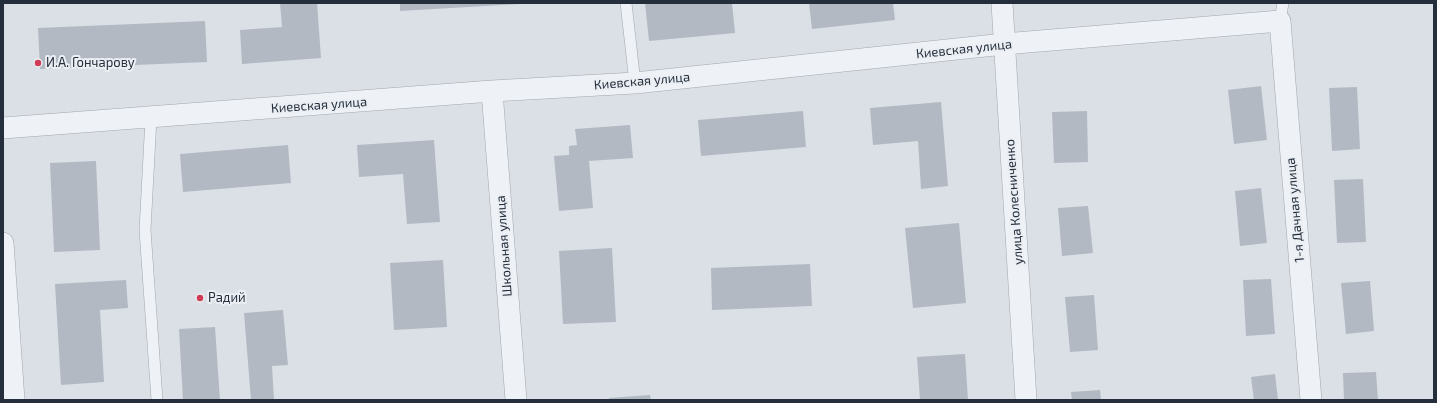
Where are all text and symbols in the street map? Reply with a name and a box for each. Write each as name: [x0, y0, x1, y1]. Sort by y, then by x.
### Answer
street label: Киевская улица: [915, 36, 1013, 62]
place label: И.А. Гончарову: [46, 55, 135, 71]
marker: И.А. Гончарову: [33, 58, 43, 68]
street label: Киевская улица: [593, 69, 691, 93]
street label: Киевская улица: [270, 94, 368, 116]
street label: улица Колесниченко: [1002, 139, 1026, 265]
street label: 1-я Дачная улица: [1283, 157, 1307, 263]
street label: Школьная улица: [493, 195, 515, 297]
place label: Радий: [208, 290, 246, 306]
marker: Радий: [195, 293, 205, 303]

